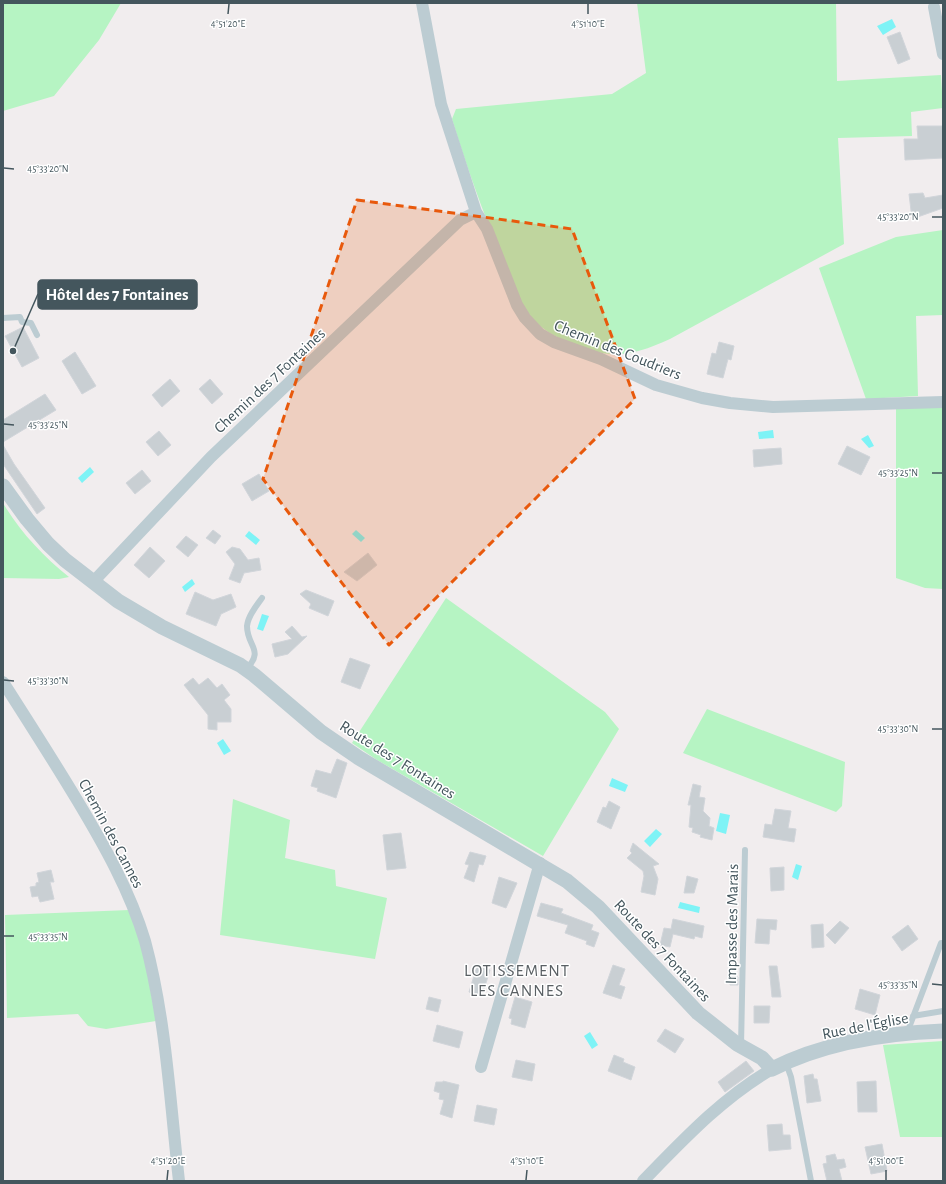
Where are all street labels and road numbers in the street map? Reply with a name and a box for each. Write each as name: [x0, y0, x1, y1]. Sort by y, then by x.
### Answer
street label: Chemin des Coudriers: [552, 317, 684, 383]
street label: Chemin des 7 Fontaines: [211, 325, 328, 436]
street label: Route des 7 Fontaines: [337, 718, 458, 802]
street label: Chemin des Cannes: [76, 776, 147, 891]
street label: Impasse des Marais: [723, 864, 741, 984]
street label: Route des 7 Fontaines: [611, 897, 714, 1005]
street label: Rue de l'Église: [820, 1008, 910, 1042]

